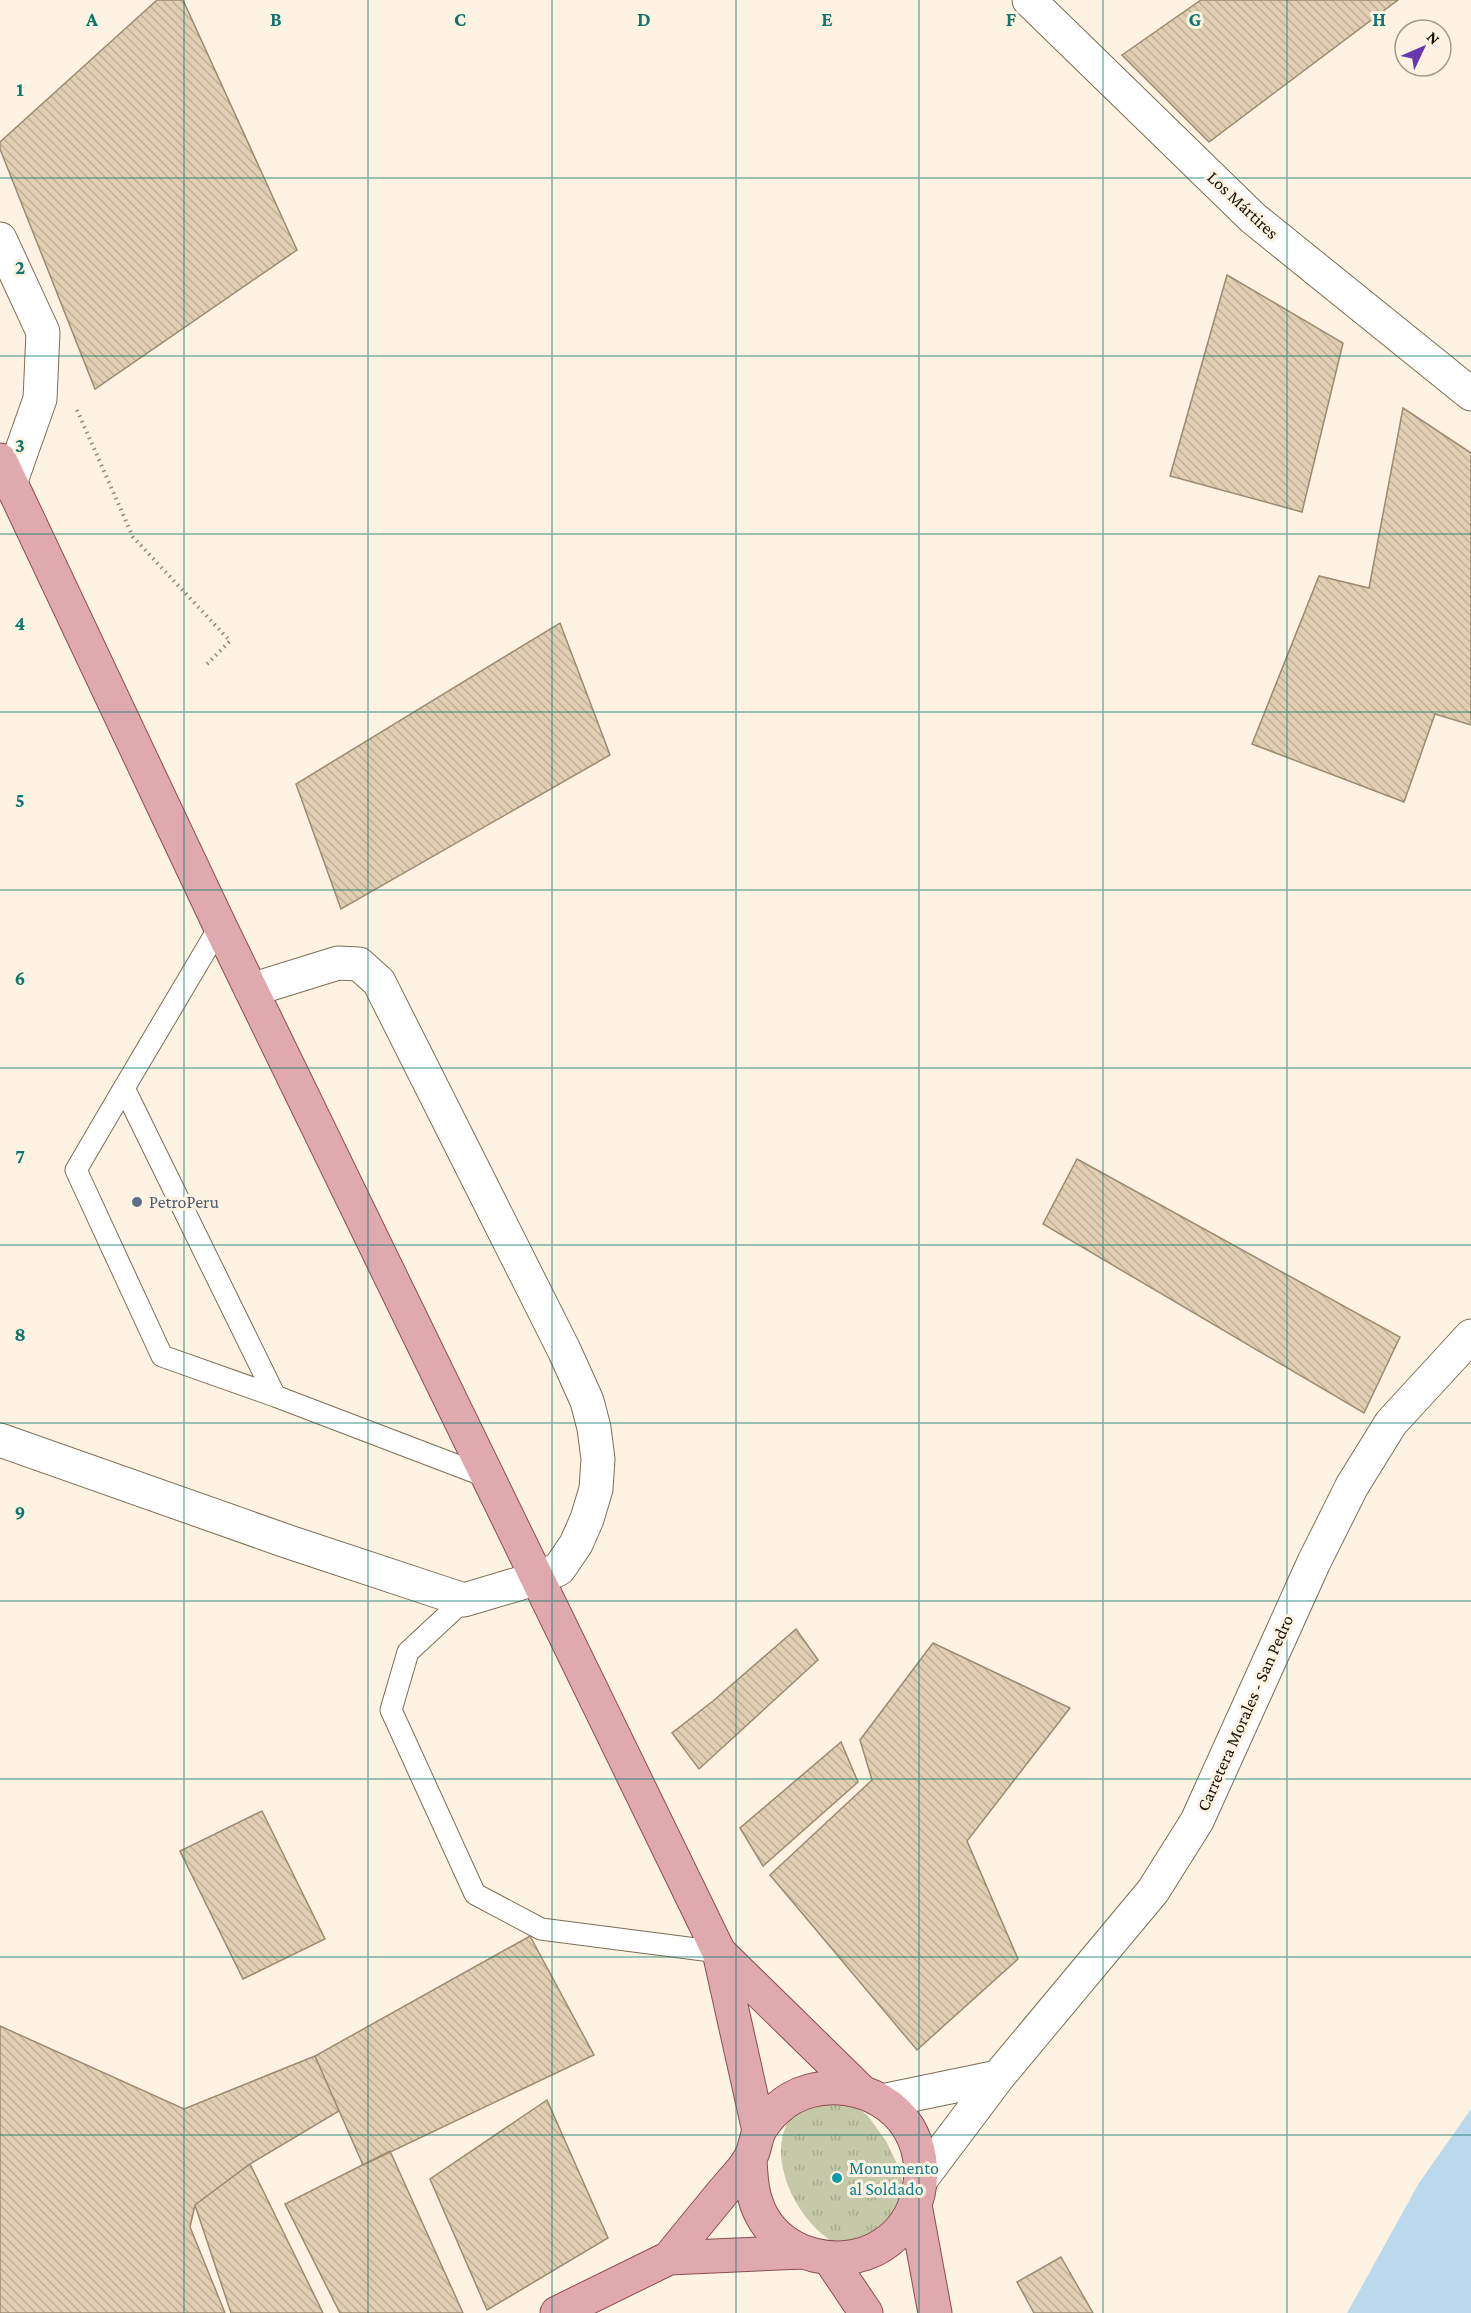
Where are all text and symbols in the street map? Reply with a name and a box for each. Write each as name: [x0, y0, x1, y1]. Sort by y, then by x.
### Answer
text: A: [85, 8, 99, 30]
text: B: [270, 8, 282, 30]
text: C: [454, 8, 466, 30]
text: D: [637, 8, 651, 30]
text: E: [821, 8, 833, 30]
text: F: [1006, 8, 1017, 30]
text: G: [1189, 8, 1202, 30]
text: H: [1372, 8, 1386, 30]
north arrow: [1393, 18, 1453, 78]
text: N: [1424, 28, 1443, 48]
text: 1: [16, 78, 24, 100]
street label: Los Mártires: [1203, 167, 1283, 243]
text: 2: [15, 256, 25, 278]
text: 3: [15, 434, 25, 456]
text: 4: [15, 612, 26, 634]
text: 5: [15, 789, 25, 811]
text: 6: [15, 967, 25, 989]
text: 7: [15, 1145, 25, 1167]
place label: PetroPeru: [149, 1192, 219, 1212]
marker: PetroPeru: [130, 1195, 144, 1209]
text: 8: [14, 1323, 26, 1345]
text: 9: [15, 1501, 25, 1523]
street label: Carretera Morales - San Pedro: [1193, 1612, 1297, 1814]
place label: Monumento al Soldado: [849, 2158, 939, 2199]
marker: Monumento al Soldado: [830, 2171, 844, 2185]

